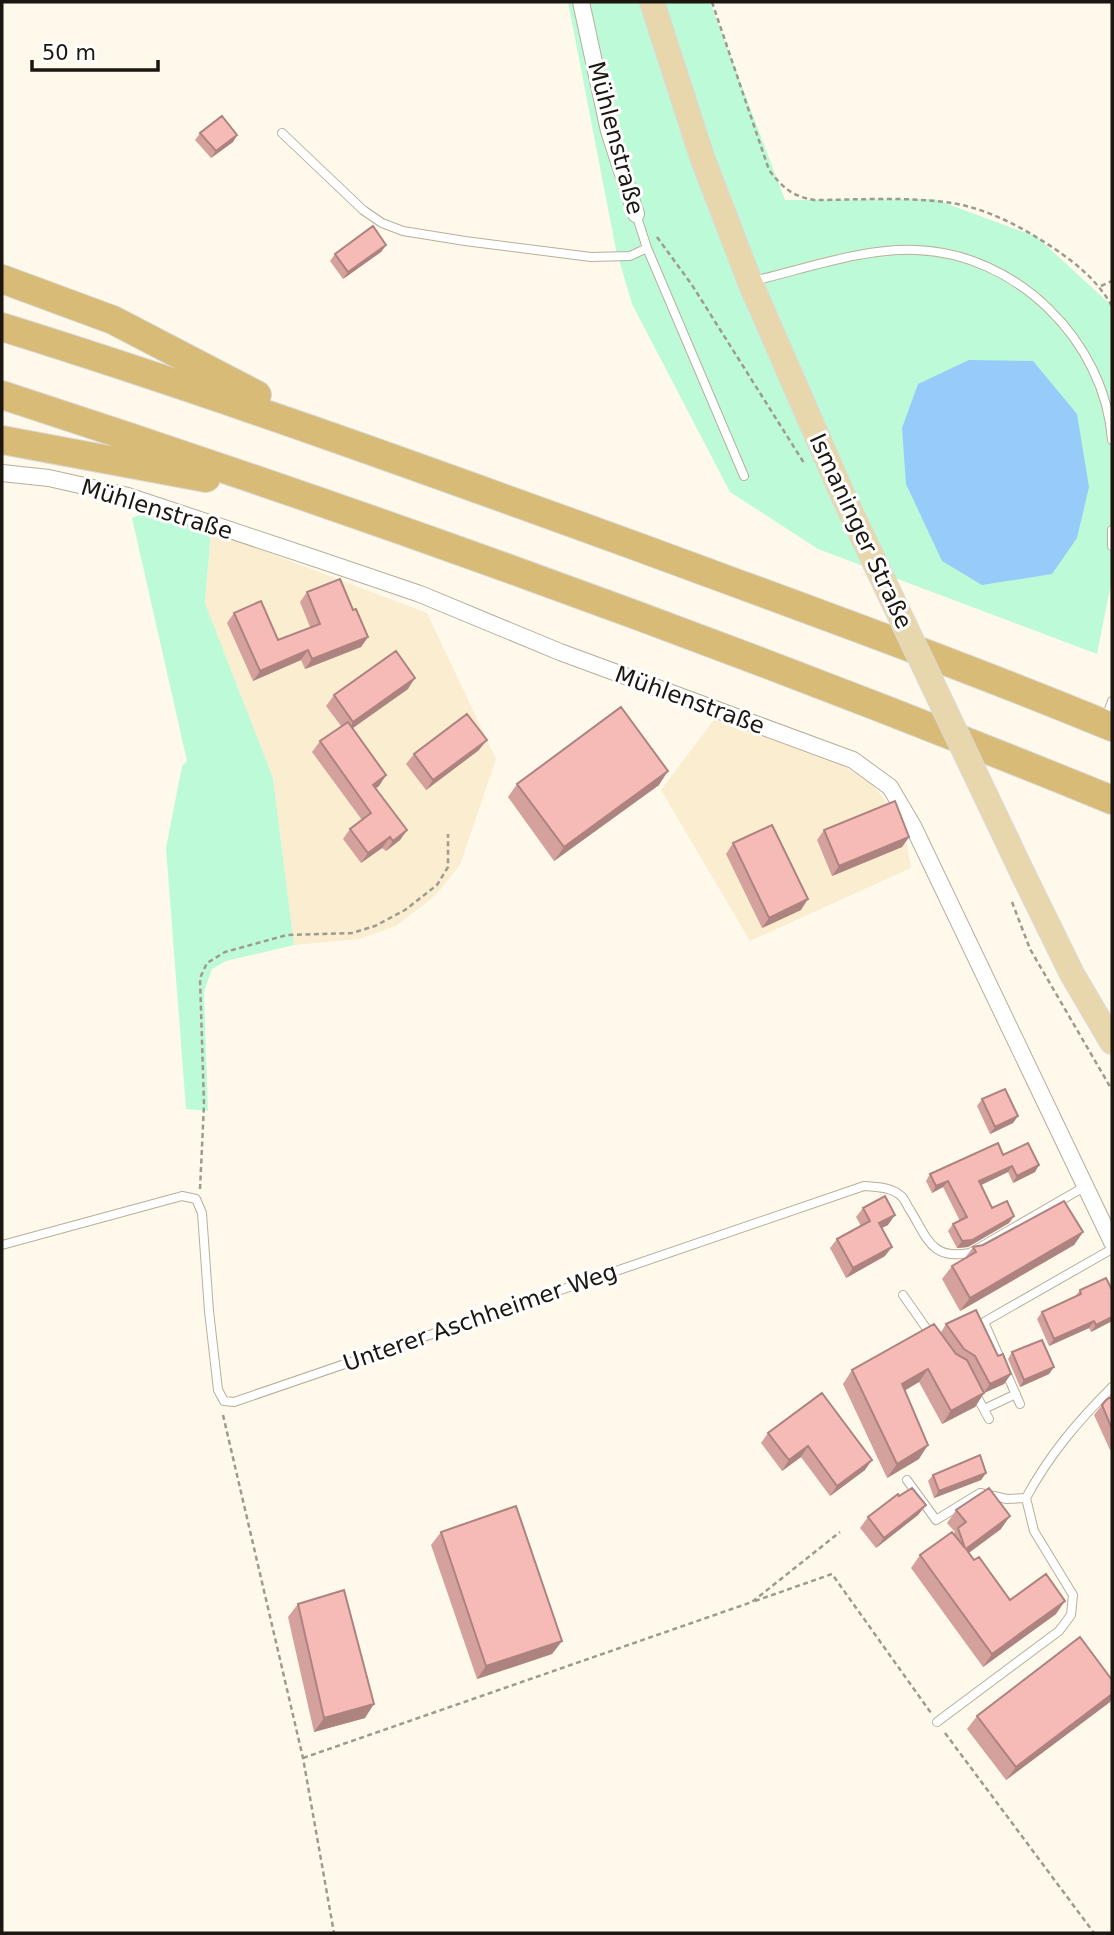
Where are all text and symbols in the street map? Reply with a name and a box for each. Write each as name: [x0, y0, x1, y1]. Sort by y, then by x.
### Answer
scale bar: [32, 28, 158, 72]
text: 50 m: [42, 41, 96, 65]
street label: Mühlenstraße: [583, 59, 649, 217]
street label: Ismaninger Straße: [804, 429, 918, 633]
street label: Mühlenstraße: [78, 474, 236, 544]
street label: Mühlenstraße: [612, 661, 768, 739]
street label: Unterer Aschheimer Weg: [340, 1258, 620, 1376]

